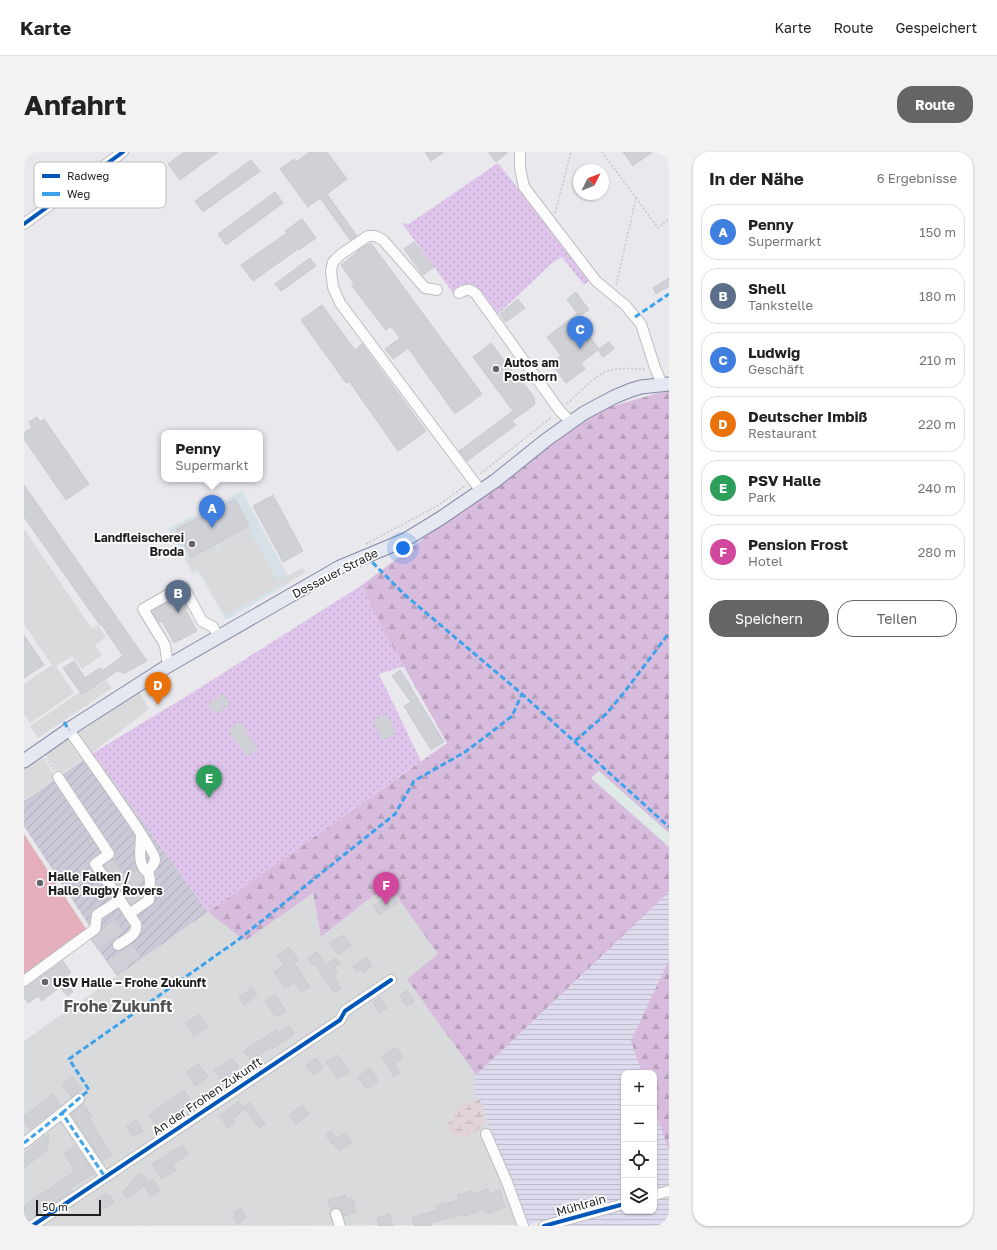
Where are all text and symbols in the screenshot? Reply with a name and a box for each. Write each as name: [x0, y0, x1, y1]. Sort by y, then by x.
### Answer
text: Karte: [20, 16, 71, 39]
text: Karte: [775, 19, 811, 36]
text: Route: [833, 19, 873, 36]
text: Gespeichert: [895, 19, 977, 36]
button: Route: [897, 86, 973, 123]
text: Anfahrt: [24, 88, 126, 121]
legend: [34, 162, 166, 208]
north arrow: [573, 164, 609, 200]
text: In der Nähe: [709, 168, 804, 189]
text: Radweg: [67, 169, 109, 182]
text: 6 Ergebnisse: [877, 170, 957, 186]
text: Weg: [67, 187, 90, 200]
text: Penny: [748, 215, 794, 233]
text: A: [718, 224, 728, 240]
text: 150 m: [919, 224, 956, 240]
text: Supermarkt: [748, 233, 822, 249]
text: Shell: [748, 279, 786, 297]
text: B: [718, 288, 728, 304]
text: 180 m: [919, 288, 956, 304]
text: Tankstelle: [748, 297, 813, 313]
pin: C: [567, 316, 593, 349]
text: Ludwig: [748, 343, 800, 361]
text: C: [718, 352, 728, 368]
text: 210 m: [919, 352, 956, 368]
place label: Autos am Posthorn: [504, 355, 559, 384]
text: Geschäft: [748, 361, 804, 377]
marker: Autos am Posthorn: [491, 364, 501, 374]
text: Deutscher Imbiß: [748, 407, 868, 425]
text: D: [718, 416, 728, 432]
text: 220 m: [918, 416, 956, 432]
text: Restaurant: [748, 425, 817, 441]
popup: [161, 430, 263, 482]
text: Penny: [175, 439, 221, 457]
text: Supermarkt: [175, 457, 249, 473]
text: PSV Halle: [748, 471, 821, 489]
text: E: [719, 480, 727, 496]
text: 240 m: [918, 480, 956, 496]
text: Park: [748, 489, 776, 505]
pin: A: [199, 495, 225, 528]
place label: Landfleischerei Broda: [94, 530, 184, 559]
text: Pension Frost: [748, 535, 848, 553]
your location: [393, 538, 413, 558]
marker: Landfleischerei Broda: [187, 539, 197, 549]
text: F: [719, 544, 727, 560]
text: 280 m: [918, 544, 956, 560]
street label: Dessauer Straße: [290, 545, 380, 601]
text: Hotel: [748, 553, 783, 569]
pin: B: [165, 580, 191, 613]
button: Speichern: [709, 600, 829, 637]
button: Teilen: [837, 600, 957, 637]
pin: D: [145, 672, 171, 705]
pin: E: [196, 765, 222, 798]
place label: Halle Falken / Halle Rugby Rovers: [48, 869, 163, 898]
pin: F: [373, 872, 399, 905]
marker: Halle Falken / Halle Rugby Rovers: [35, 878, 45, 888]
place label: USV Halle – Frohe Zukunft: [53, 975, 206, 990]
marker: USV Halle – Frohe Zukunft: [40, 977, 50, 987]
district label: Frohe Zukunft: [64, 996, 172, 1016]
street label: An der Frohen Zukunft: [149, 1054, 265, 1138]
map controls: [621, 1070, 657, 1214]
button: +: [621, 1070, 657, 1106]
button: −: [621, 1106, 657, 1142]
button: locate: [621, 1142, 657, 1178]
button: layers: [621, 1178, 657, 1214]
street label: Mühlrain: [555, 1191, 607, 1219]
scale bar: [36, 1198, 101, 1217]
text: 50 m: [42, 1200, 68, 1213]

